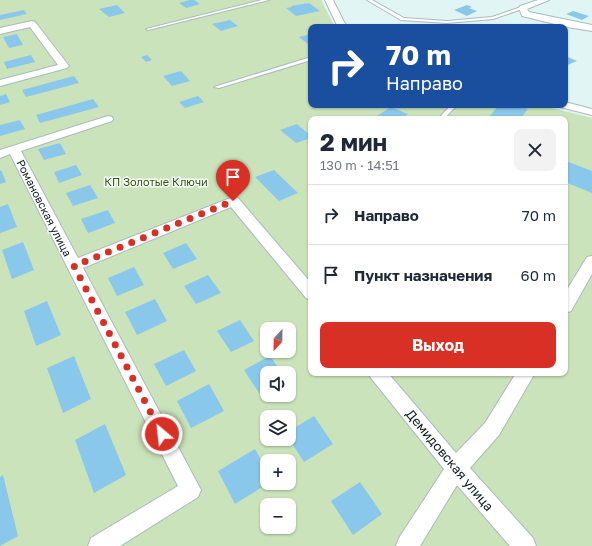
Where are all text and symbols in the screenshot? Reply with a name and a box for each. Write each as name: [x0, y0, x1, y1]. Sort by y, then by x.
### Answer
text: 70 m: [386, 38, 451, 71]
icon: right: [320, 40, 372, 92]
text: Направо: [386, 72, 463, 94]
text: 2 мин: [320, 127, 387, 156]
button: close: [514, 129, 556, 171]
street label: Романовская улица: [14, 157, 75, 258]
text: 130 m · 14:51: [320, 157, 399, 173]
pin: [216, 160, 250, 201]
icon: arrive: [222, 166, 244, 188]
park label: КП Золотые Ключи: [104, 175, 208, 188]
icon: right: [320, 204, 342, 226]
text: Направо: [354, 206, 419, 224]
text: 70 m: [522, 206, 556, 224]
icon: arrive: [320, 264, 342, 286]
text: Пункт назначения: [354, 266, 492, 284]
text: 60 m: [521, 266, 556, 284]
north arrow: [260, 322, 296, 358]
map controls: [260, 322, 296, 534]
button: Выход: [320, 322, 556, 368]
button: sound: [260, 366, 296, 402]
street label: Демидовская улица: [403, 406, 497, 514]
button: layers: [260, 410, 296, 446]
position arrow: [141, 413, 183, 455]
button: +: [260, 454, 296, 490]
button: −: [260, 498, 296, 534]

